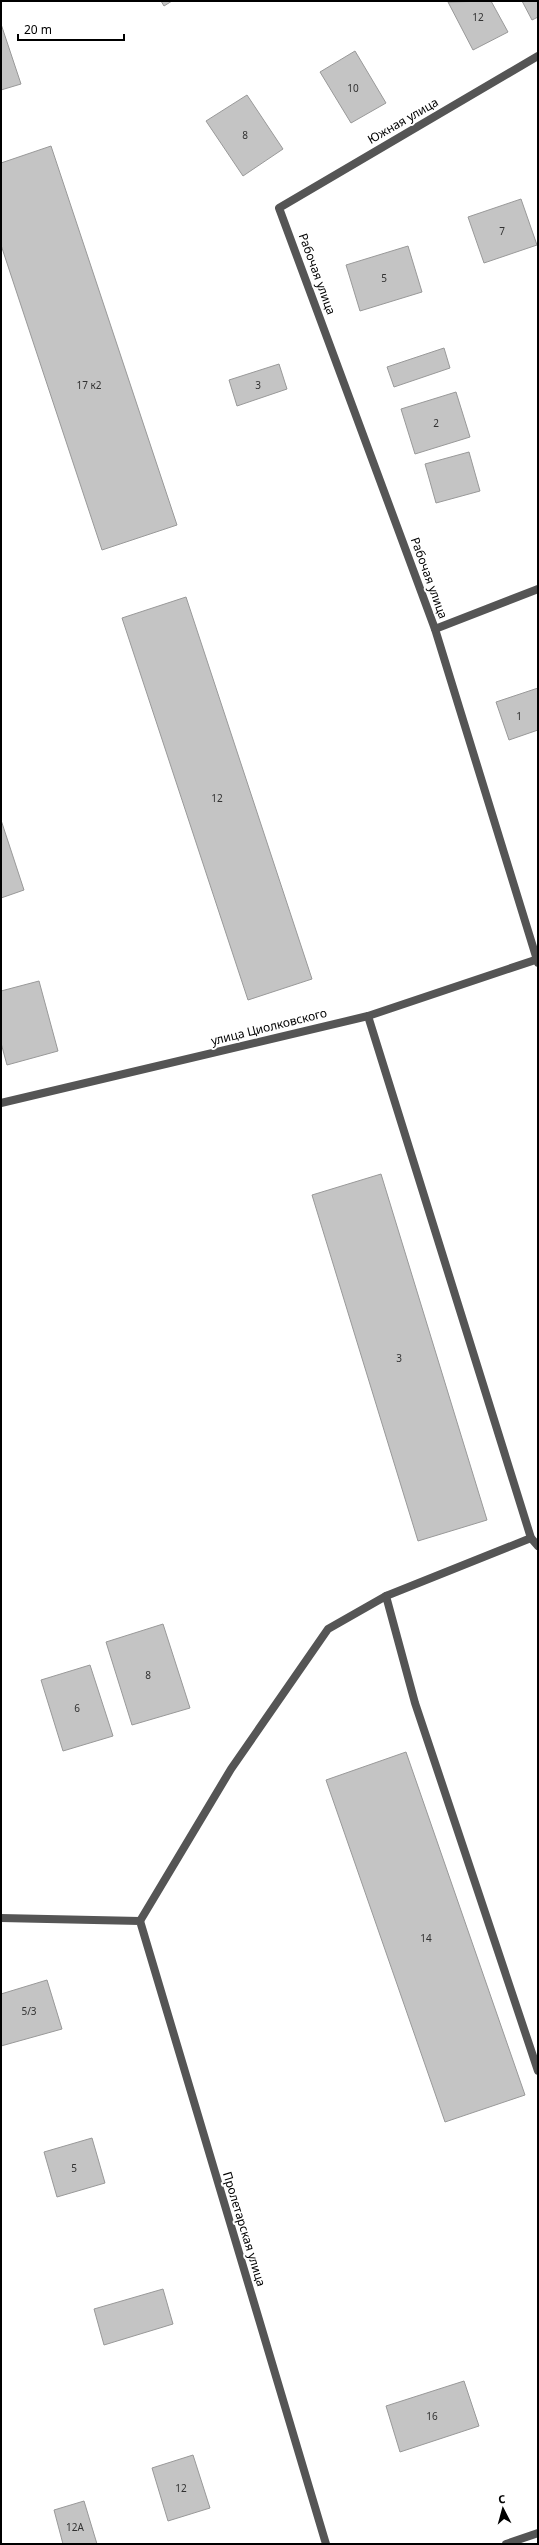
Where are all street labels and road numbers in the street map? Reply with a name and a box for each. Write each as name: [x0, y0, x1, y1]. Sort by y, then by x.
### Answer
street label: Южная улица: [364, 93, 441, 148]
street label: Рабочая улица: [295, 231, 340, 317]
street label: Рабочая улица: [407, 535, 452, 621]
street label: улица Циолковского: [209, 1004, 329, 1049]
street label: Пролетарская улица: [219, 2169, 270, 2288]

